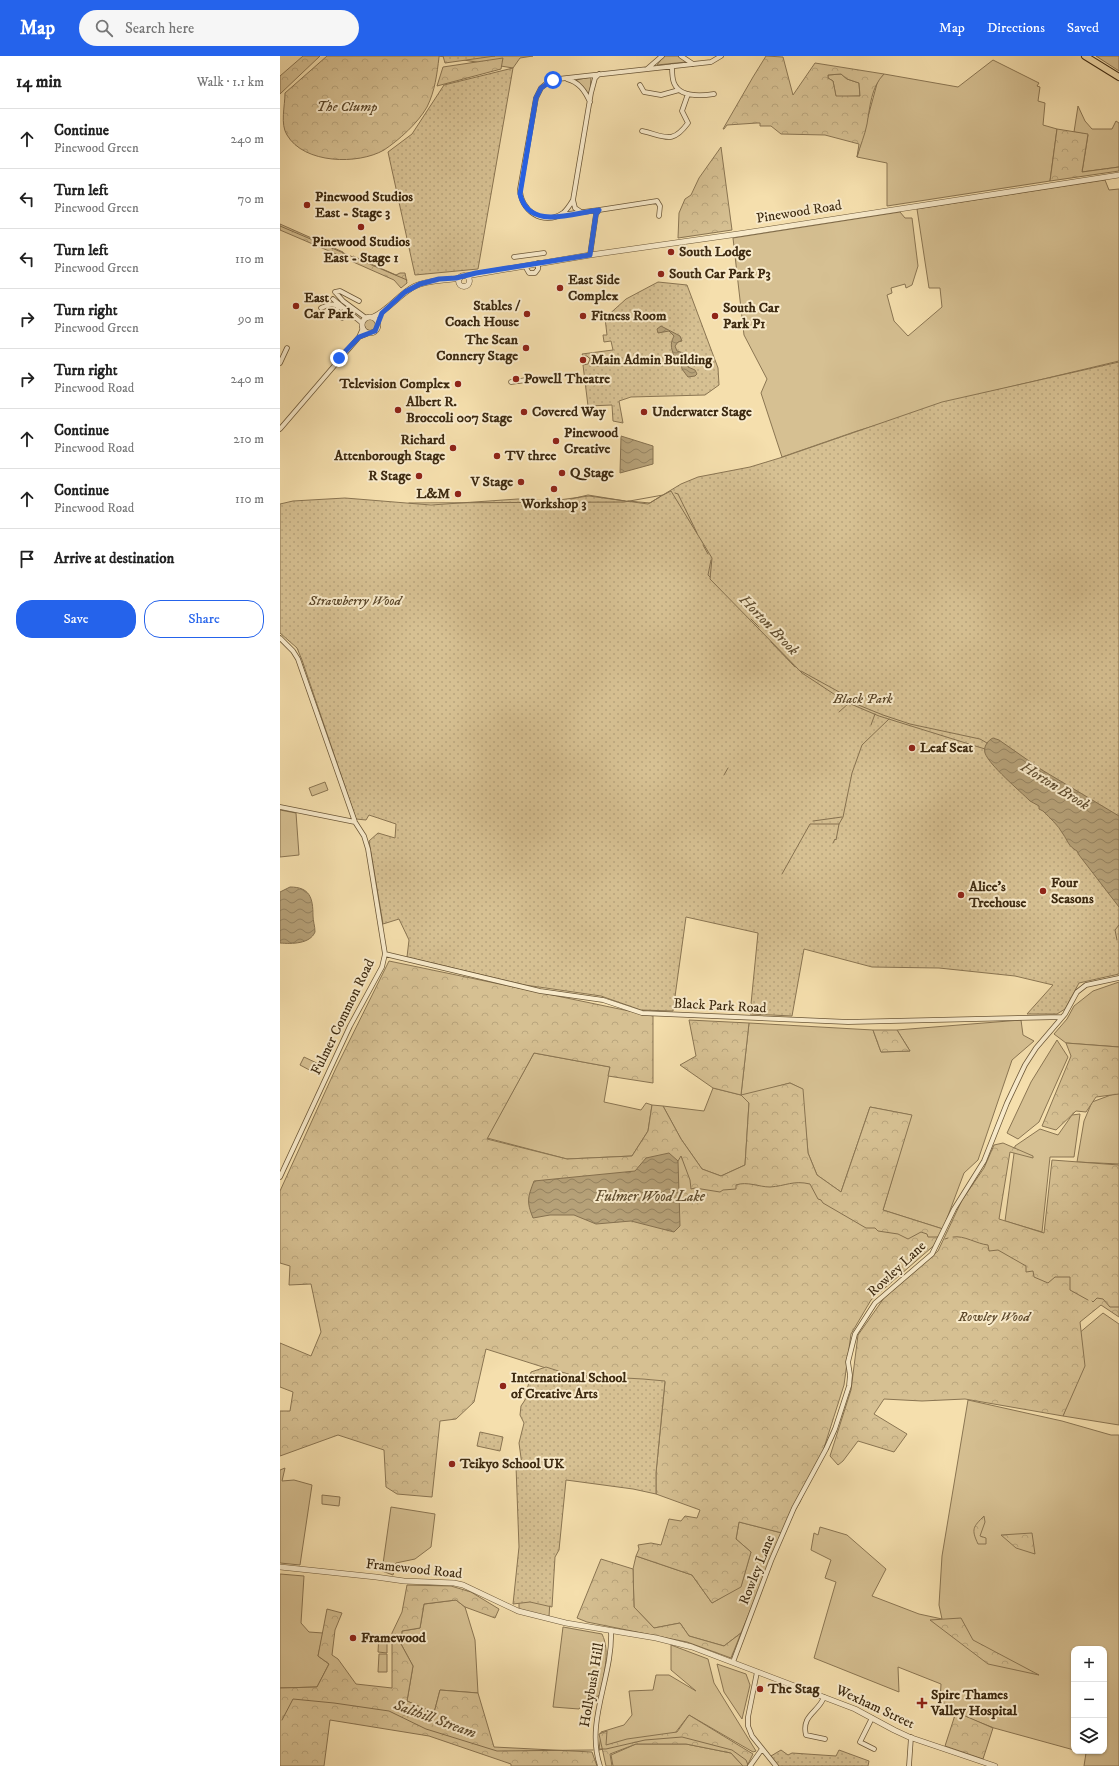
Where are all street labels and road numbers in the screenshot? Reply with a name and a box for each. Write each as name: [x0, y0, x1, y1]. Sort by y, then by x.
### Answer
street label: Pinewood Road: [755, 196, 843, 228]
street label: Fulmer Common Road: [307, 956, 379, 1078]
street label: Black Park Road: [673, 995, 767, 1017]
street label: Rowley Lane: [864, 1237, 930, 1301]
street label: Rowley Lane: [735, 1532, 779, 1607]
street label: Framewood Road: [365, 1555, 463, 1583]
street label: Hollybush Hill: [576, 1641, 608, 1729]
street label: Wexham Street: [832, 1681, 918, 1733]

